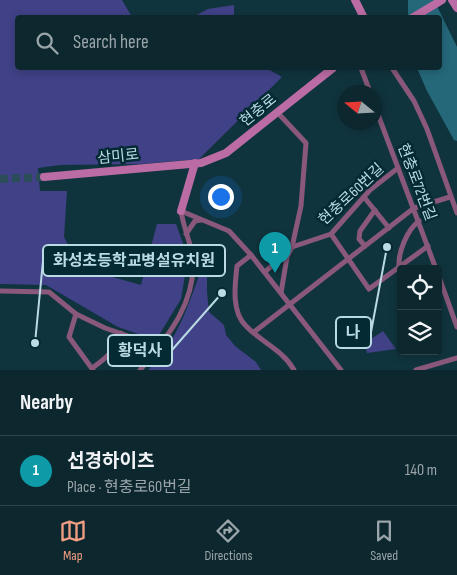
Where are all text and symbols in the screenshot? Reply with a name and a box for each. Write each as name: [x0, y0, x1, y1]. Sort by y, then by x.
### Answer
search box: [15, 15, 442, 70]
icon: search: [33, 29, 61, 57]
text: Search here: [73, 31, 149, 54]
north arrow: [337, 85, 382, 130]
street label: 현충로: [236, 90, 280, 131]
street label: 현충로72번길: [393, 141, 440, 223]
street label: 삼미로: [96, 145, 140, 168]
street label: 현충로60번길: [315, 159, 388, 229]
your location: [208, 184, 234, 210]
pin: 1: [259, 232, 291, 273]
callout: 화성초등학교병설유치원: [43, 245, 225, 276]
text: 화성초등학교병설유치원: [53, 251, 215, 271]
map controls: [397, 265, 442, 355]
button: locate: [397, 265, 442, 310]
button: layers: [397, 310, 442, 355]
callout: 나: [336, 317, 371, 348]
text: 나: [346, 324, 361, 343]
callout: 황덕사: [108, 335, 172, 366]
text: 황덕사: [118, 341, 162, 361]
text: Nearby: [20, 390, 73, 415]
text: 선경하이츠: [67, 450, 154, 473]
text: 1: [33, 461, 39, 480]
text: 140 m: [405, 461, 437, 480]
text: Place · 현충로60번길: [67, 478, 192, 497]
tab: Map: [59, 517, 87, 564]
tab: Directions: [204, 517, 253, 564]
tab: Saved: [370, 517, 398, 564]

